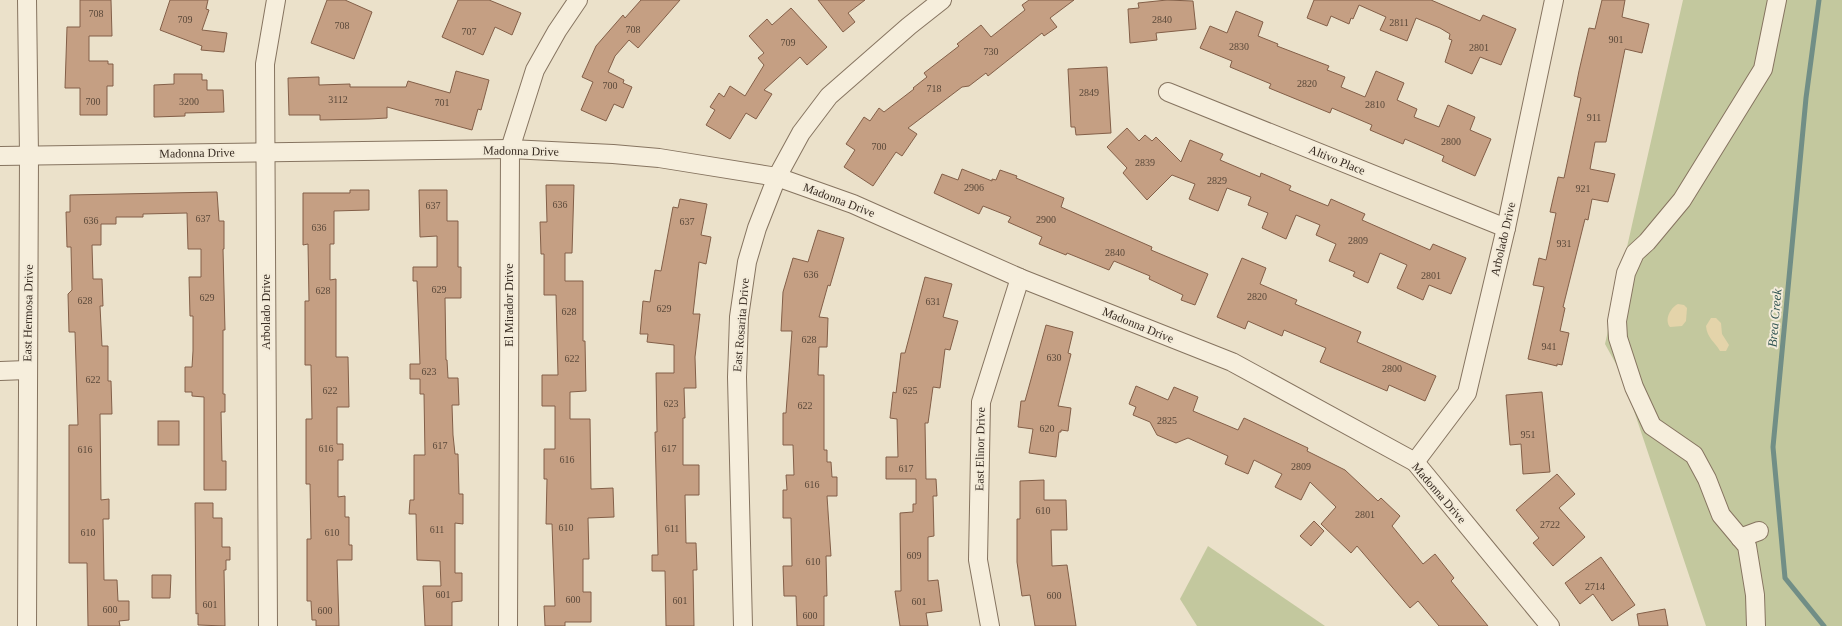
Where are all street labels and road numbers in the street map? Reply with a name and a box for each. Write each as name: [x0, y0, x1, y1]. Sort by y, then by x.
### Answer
street label: Altivo Place: [1307, 142, 1367, 178]
street label: Madonna Drive: [483, 143, 559, 159]
street label: Madonna Drive: [159, 145, 235, 161]
street label: Madonna Drive: [801, 180, 877, 220]
street label: Arbolado Drive: [1488, 201, 1518, 277]
street label: El Mirador Drive: [502, 263, 516, 347]
street label: East Hermosa Drive: [20, 264, 36, 362]
street label: Arbolado Drive: [259, 274, 273, 350]
street label: East Rosarita Drive: [730, 278, 752, 372]
street label: Madonna Drive: [1100, 304, 1176, 346]
street label: East Elinor Drive: [972, 407, 988, 491]
street label: Madonna Drive: [1409, 460, 1469, 526]

